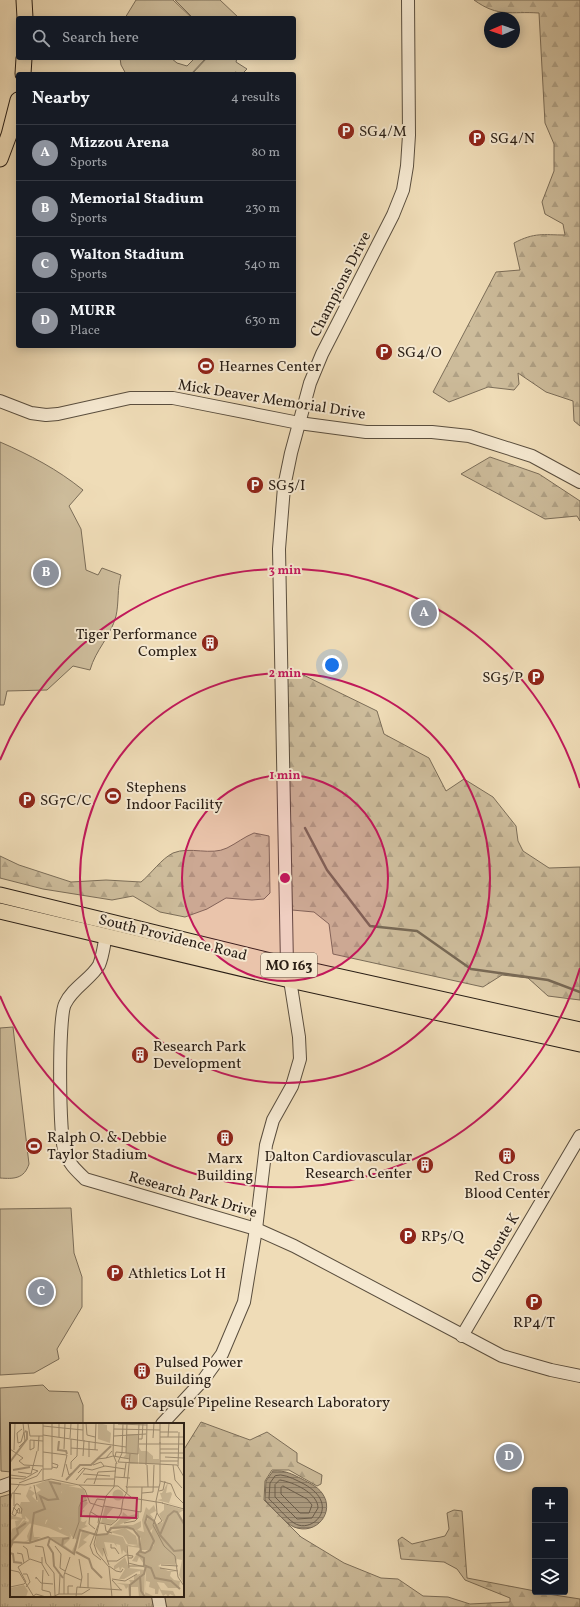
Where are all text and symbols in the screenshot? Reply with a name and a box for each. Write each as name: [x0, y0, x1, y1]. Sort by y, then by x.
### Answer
north arrow: [484, 12, 520, 48]
search box: [16, 16, 296, 60]
icon: search: [30, 27, 52, 49]
text: Search here: [62, 28, 139, 49]
text: Nearby: [32, 87, 90, 110]
text: 4 results: [231, 89, 280, 107]
parking icon: SG4/M: [336, 121, 356, 141]
place label: SG4/M: [359, 122, 407, 143]
parking icon: SG4/N: [467, 128, 487, 148]
place label: SG4/N: [490, 129, 535, 150]
text: Mizzou Arena: [70, 133, 169, 154]
text: A: [40, 144, 50, 162]
text: 80 m: [251, 144, 280, 162]
text: Sports: [70, 154, 107, 172]
text: Memorial Stadium: [70, 189, 204, 210]
text: B: [41, 200, 49, 218]
text: 230 m: [245, 200, 280, 218]
text: Sports: [70, 210, 107, 228]
street label: Champions Drive: [306, 228, 377, 341]
text: Walton Stadium: [70, 245, 184, 266]
text: C: [41, 256, 49, 274]
text: 540 m: [244, 256, 280, 274]
text: Sports: [70, 266, 107, 284]
text: MURR: [70, 301, 116, 322]
text: D: [40, 312, 50, 330]
text: 630 m: [245, 312, 280, 330]
text: Place: [70, 322, 100, 340]
parking icon: SG4/O: [374, 342, 394, 362]
place label: SG4/O: [397, 343, 442, 364]
sports icon: Hearnes Center: [196, 356, 216, 376]
place label: Hearnes Center: [219, 357, 321, 378]
street label: Mick Deaver Memorial Drive: [176, 375, 367, 426]
parking icon: SG5/I: [245, 475, 265, 495]
place label: SG5/I: [268, 476, 305, 497]
pin: B: [33, 558, 59, 588]
text: 3 min: [269, 563, 301, 579]
pin: A: [411, 598, 437, 628]
place label: Tiger Performance Complex: [76, 625, 197, 663]
building icon: Tiger Performance Complex: [200, 633, 220, 653]
your location: [322, 655, 342, 675]
text: 2 min: [269, 666, 301, 682]
parking icon: SG5/P: [526, 667, 546, 687]
place label: SG5/P: [482, 668, 523, 689]
text: 1 min: [270, 768, 301, 784]
place label: Stephens Indoor Facility: [126, 778, 223, 816]
sports icon: Stephens Indoor Facility: [103, 786, 123, 806]
parking icon: SG7C/C: [17, 790, 37, 810]
place label: SG7C/C: [40, 791, 92, 812]
centre of rings: [278, 871, 292, 885]
street label: South Providence Road: [96, 910, 249, 967]
road number: MO 163: [261, 953, 317, 977]
place label: Research Park Development: [153, 1037, 246, 1075]
building icon: Research Park Development: [130, 1045, 150, 1065]
place label: Ralph O. & Debbie Taylor Stadium: [47, 1128, 167, 1166]
building icon: Marx Building: [215, 1128, 235, 1148]
sports icon: Ralph O. & Debbie Taylor Stadium: [24, 1136, 44, 1156]
building icon: Red Cross Blood Center: [497, 1146, 517, 1166]
place label: Dalton Cardiovascular Research Center: [264, 1147, 412, 1185]
place label: Marx Building: [197, 1149, 254, 1187]
building icon: Dalton Cardiovascular Research Center: [415, 1155, 435, 1175]
street label: Research Park Drive: [126, 1167, 259, 1224]
place label: Red Cross Blood Center: [464, 1167, 550, 1205]
street label: Old Route K: [467, 1210, 526, 1288]
parking icon: RP5/Q: [398, 1226, 418, 1246]
place label: RP5/Q: [421, 1227, 465, 1248]
parking icon: Athletics Lot H: [105, 1263, 125, 1283]
place label: Athletics Lot H: [128, 1264, 226, 1285]
pin: C: [28, 1277, 54, 1307]
parking icon: RP4/T: [524, 1292, 544, 1312]
place label: RP4/T: [513, 1313, 555, 1334]
place label: Pulsed Power Building: [155, 1353, 243, 1391]
building icon: Pulsed Power Building: [132, 1361, 152, 1381]
building icon: Capsule Pipeline Research Laboratory: [119, 1392, 139, 1412]
place label: Capsule Pipeline Research Laboratory: [142, 1393, 390, 1414]
inset map: [10, 1423, 184, 1597]
pin: D: [496, 1442, 522, 1472]
map controls: [532, 1487, 568, 1595]
button: +: [532, 1487, 568, 1523]
button: −: [532, 1523, 568, 1559]
button: layers: [532, 1559, 568, 1595]

